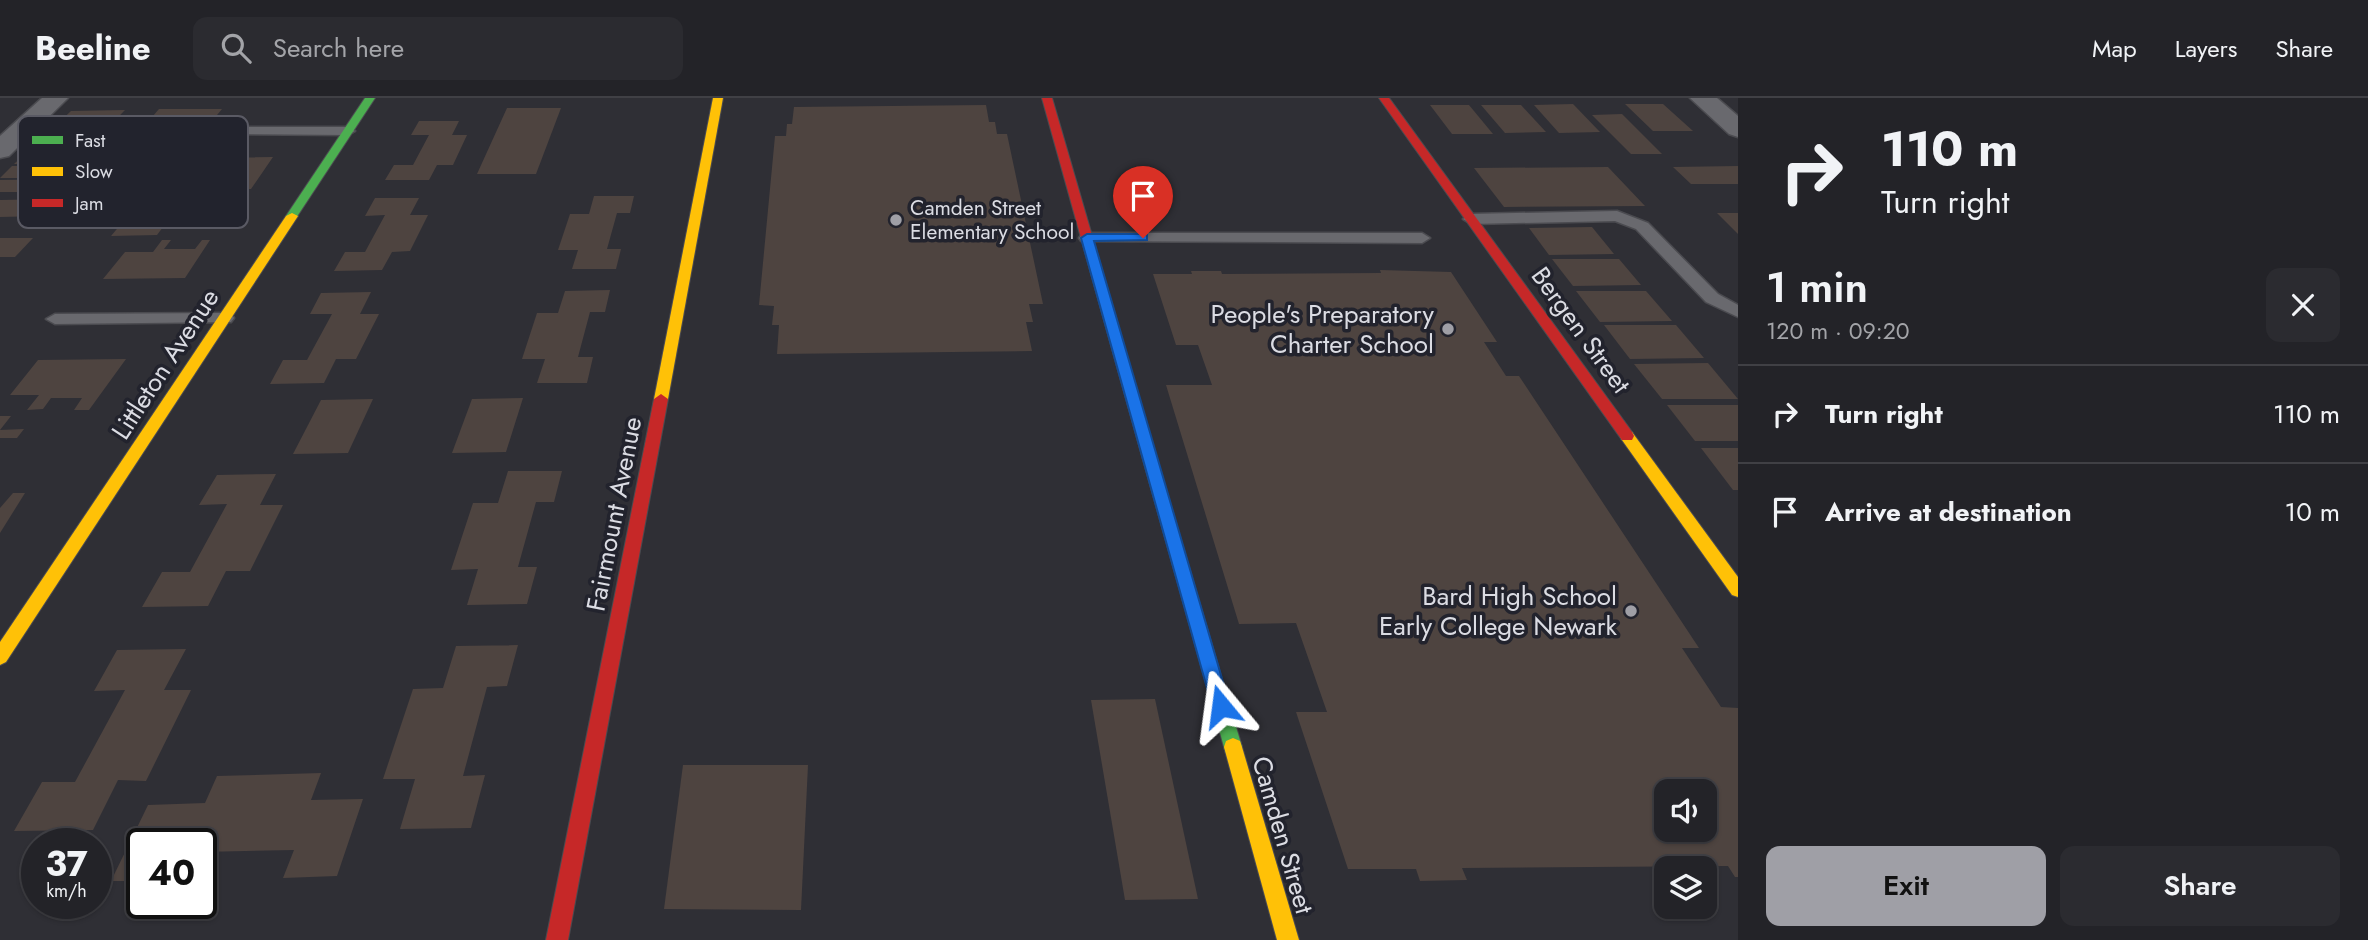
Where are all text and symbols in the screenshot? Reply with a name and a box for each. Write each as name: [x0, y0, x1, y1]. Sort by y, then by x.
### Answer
search box: [193, 17, 683, 80]
text: Beeline: [35, 25, 151, 72]
icon: search: [217, 29, 255, 67]
text: Search here: [273, 29, 404, 67]
text: Map: [2092, 31, 2137, 66]
text: Layers: [2175, 31, 2237, 66]
text: Share: [2275, 31, 2333, 66]
text: 110 m: [1881, 114, 2018, 184]
legend: [18, 116, 248, 228]
icon: right: [1766, 126, 1857, 217]
text: Fast: [75, 127, 106, 154]
text: Slow: [75, 158, 113, 185]
pin: [1113, 166, 1173, 238]
icon: arrive: [1124, 177, 1162, 215]
text: Turn right: [1881, 179, 2010, 225]
text: Jam: [72, 190, 104, 217]
place label: Camden Street Elementary School: [910, 193, 1074, 247]
marker: Camden Street Elementary School: [888, 212, 904, 228]
text: 1 min: [1766, 257, 1868, 318]
street label: Bergen Street: [1522, 259, 1640, 402]
button: close: [2266, 268, 2340, 342]
street label: Littleton Avenue: [102, 281, 228, 447]
place label: People's Preparatory Charter School: [1210, 295, 1435, 363]
text: 120 m · 09:20: [1766, 314, 1910, 348]
marker: People's Preparatory Charter School: [1440, 321, 1456, 337]
icon: right: [1766, 395, 1804, 433]
text: Turn right: [1825, 395, 1943, 433]
text: 110 m: [2273, 395, 2340, 433]
street label: Fairmount Avenue: [577, 414, 651, 614]
icon: arrive: [1766, 493, 1804, 531]
text: Arrive at destination: [1825, 493, 2072, 531]
text: 10 m: [2285, 493, 2340, 531]
place label: Bard High School Early College Newark: [1379, 577, 1618, 645]
marker: Bard High School Early College Newark: [1623, 603, 1639, 619]
position arrow: [1184, 669, 1258, 743]
street label: Camden Street: [1242, 752, 1324, 919]
map controls: [1654, 779, 1717, 919]
button: sound: [1654, 779, 1717, 842]
speed limit sign: 40: [126, 828, 217, 919]
text: 37: [45, 839, 88, 889]
button: Exit: [1766, 846, 2046, 926]
button: Share: [2060, 846, 2340, 926]
button: layers: [1654, 856, 1717, 919]
text: km/h: [46, 878, 87, 904]

